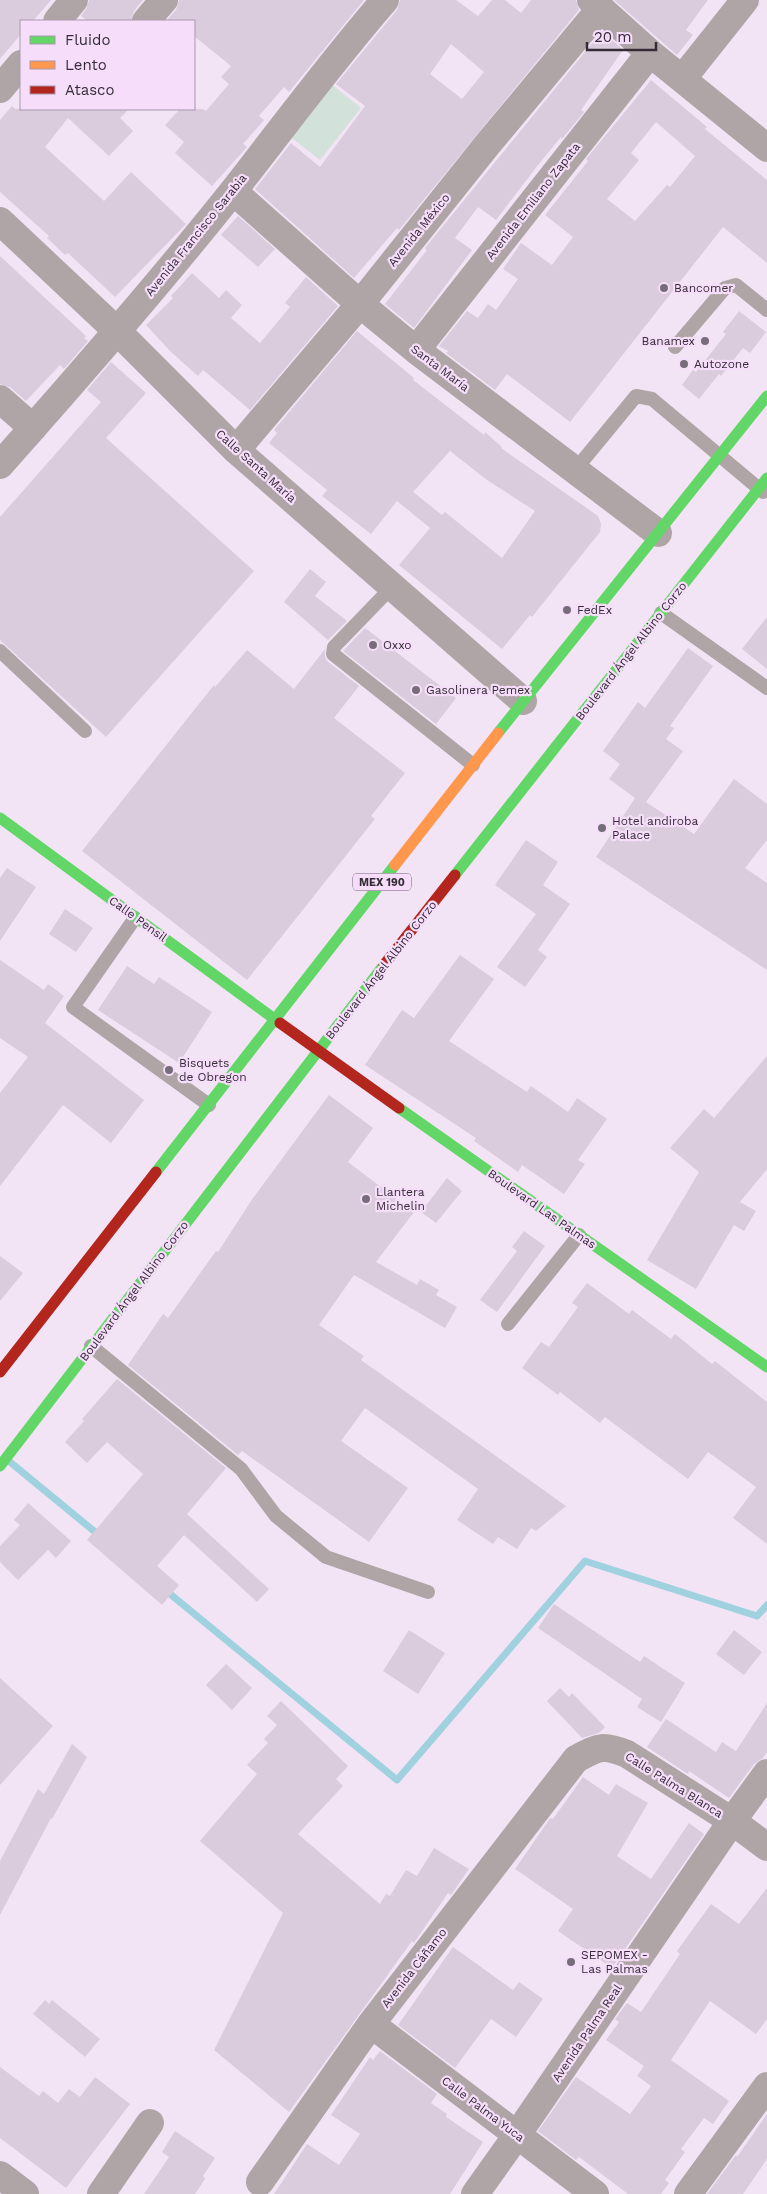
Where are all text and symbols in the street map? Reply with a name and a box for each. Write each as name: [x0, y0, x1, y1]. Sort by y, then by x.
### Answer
legend: [20, 20, 195, 110]
scale bar: [587, 20, 656, 52]
text: 20 m: [594, 28, 632, 46]
text: Fluido: [65, 31, 110, 49]
text: Lento: [65, 56, 107, 74]
text: Atasco: [65, 81, 114, 99]
street label: Avenida Emiliano Zapata: [483, 140, 583, 262]
street label: Avenida Francisco Sarabia: [142, 171, 250, 299]
street label: Avenida México: [385, 191, 453, 269]
place label: Bancomer: [674, 281, 733, 295]
marker: Bancomer: [658, 282, 670, 294]
place label: Banamex: [642, 334, 695, 348]
marker: Banamex: [699, 335, 711, 347]
street label: Santa María: [408, 342, 472, 395]
place label: Autozone: [694, 357, 749, 371]
marker: Autozone: [678, 358, 690, 370]
street label: Calle Santa María: [213, 426, 299, 506]
street label: Boulevard Ángel Albino Corzo: [573, 579, 689, 723]
place label: FedEx: [577, 603, 612, 617]
marker: FedEx: [561, 604, 573, 616]
place label: Oxxo: [383, 638, 412, 652]
marker: Oxxo: [367, 639, 379, 651]
place label: Gasolinera Pemex: [426, 683, 530, 697]
marker: Gasolinera Pemex: [410, 684, 422, 696]
place label: Hotel andiroba Palace: [612, 814, 698, 842]
marker: Hotel andiroba Palace: [596, 822, 608, 834]
road number: MEX 190: [353, 874, 411, 890]
street label: Calle Pensil: [106, 893, 170, 945]
street label: Boulevard Ángel Albino Corzo: [323, 898, 439, 1042]
place label: Bisquets de Obregon: [179, 1056, 247, 1084]
marker: Bisquets de Obregon: [163, 1064, 175, 1076]
street label: Boulevard Las Palmas: [485, 1166, 599, 1252]
place label: Llantera Michelin: [376, 1185, 425, 1213]
marker: Llantera Michelin: [360, 1193, 372, 1205]
street label: Boulevard Ángel Albino Corzo: [77, 1218, 191, 1364]
street label: Calle Palma Blanca: [623, 1749, 726, 1821]
street label: Avenida Cáñamo: [379, 1925, 449, 2011]
place label: SEPOMEX - Las Palmas: [581, 1948, 648, 1976]
marker: SEPOMEX - Las Palmas: [565, 1956, 577, 1968]
street label: Avenida Palma Real: [549, 1981, 625, 2084]
street label: Calle Palma Yuca: [439, 2073, 527, 2145]

